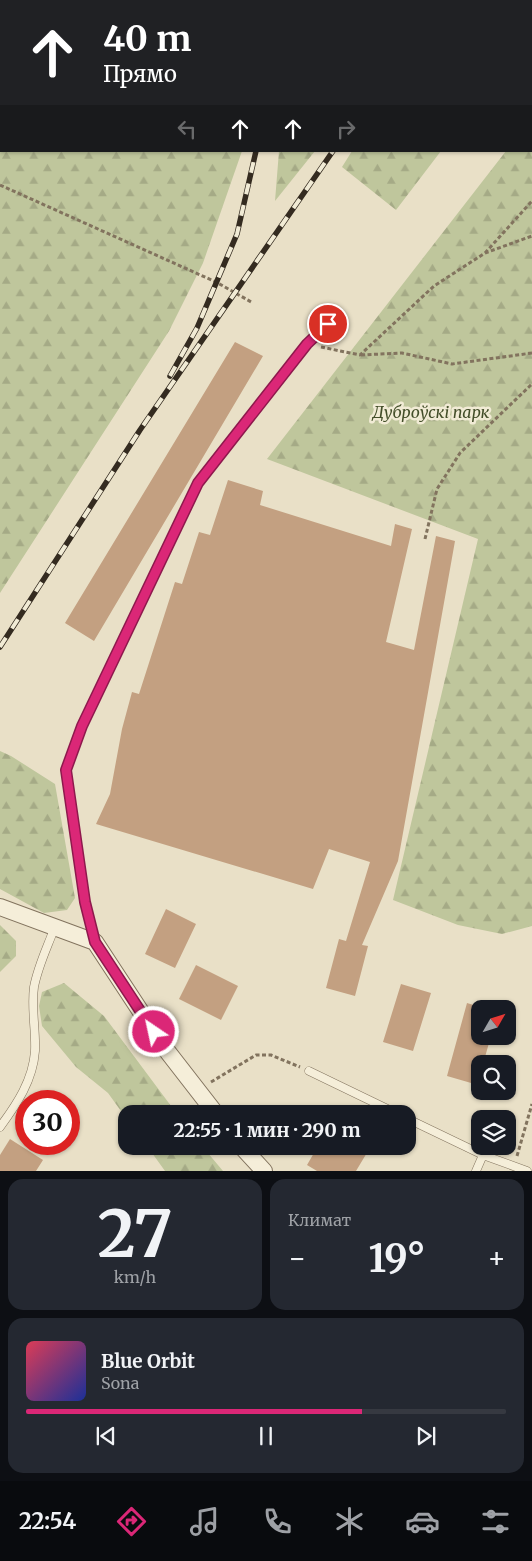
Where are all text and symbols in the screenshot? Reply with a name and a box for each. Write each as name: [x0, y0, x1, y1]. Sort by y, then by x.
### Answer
text: 40 m: [103, 17, 191, 61]
icon: ahead: [20, 20, 85, 85]
text: Прямо: [103, 60, 177, 88]
icon: left: [173, 115, 201, 143]
icon: ahead: [226, 115, 254, 143]
icon: ahead: [279, 115, 307, 143]
icon: right: [332, 115, 360, 143]
pin: [307, 303, 349, 345]
icon: arrive: [314, 310, 342, 338]
park label: Дуброўскі парк: [372, 402, 490, 422]
north arrow: [471, 1000, 516, 1045]
map controls: [471, 1000, 516, 1155]
position arrow: [127, 1005, 179, 1057]
button: search: [471, 1055, 516, 1100]
speed limit sign: 30: [15, 1090, 80, 1155]
button: layers: [471, 1110, 516, 1155]
text: 22:55 · 1 мин · 290 m: [173, 1118, 361, 1142]
text: 27: [97, 1193, 173, 1275]
text: Климат: [288, 1210, 351, 1230]
text: 19°: [369, 1235, 426, 1282]
text: −: [288, 1240, 307, 1276]
text: +: [487, 1240, 506, 1276]
text: km/h: [114, 1267, 156, 1287]
text: Blue Orbit: [101, 1349, 195, 1373]
text: Sona: [101, 1373, 139, 1393]
icon: previous: [92, 1422, 120, 1450]
icon: pause: [252, 1422, 280, 1450]
icon: next: [412, 1422, 440, 1450]
icon: directions: [114, 1504, 149, 1539]
icon: music: [187, 1504, 222, 1539]
icon: phone: [260, 1504, 295, 1539]
icon: climate: [332, 1504, 367, 1539]
icon: car: [405, 1504, 440, 1539]
icon: filters: [478, 1504, 513, 1539]
text: 22:54: [19, 1507, 76, 1535]

